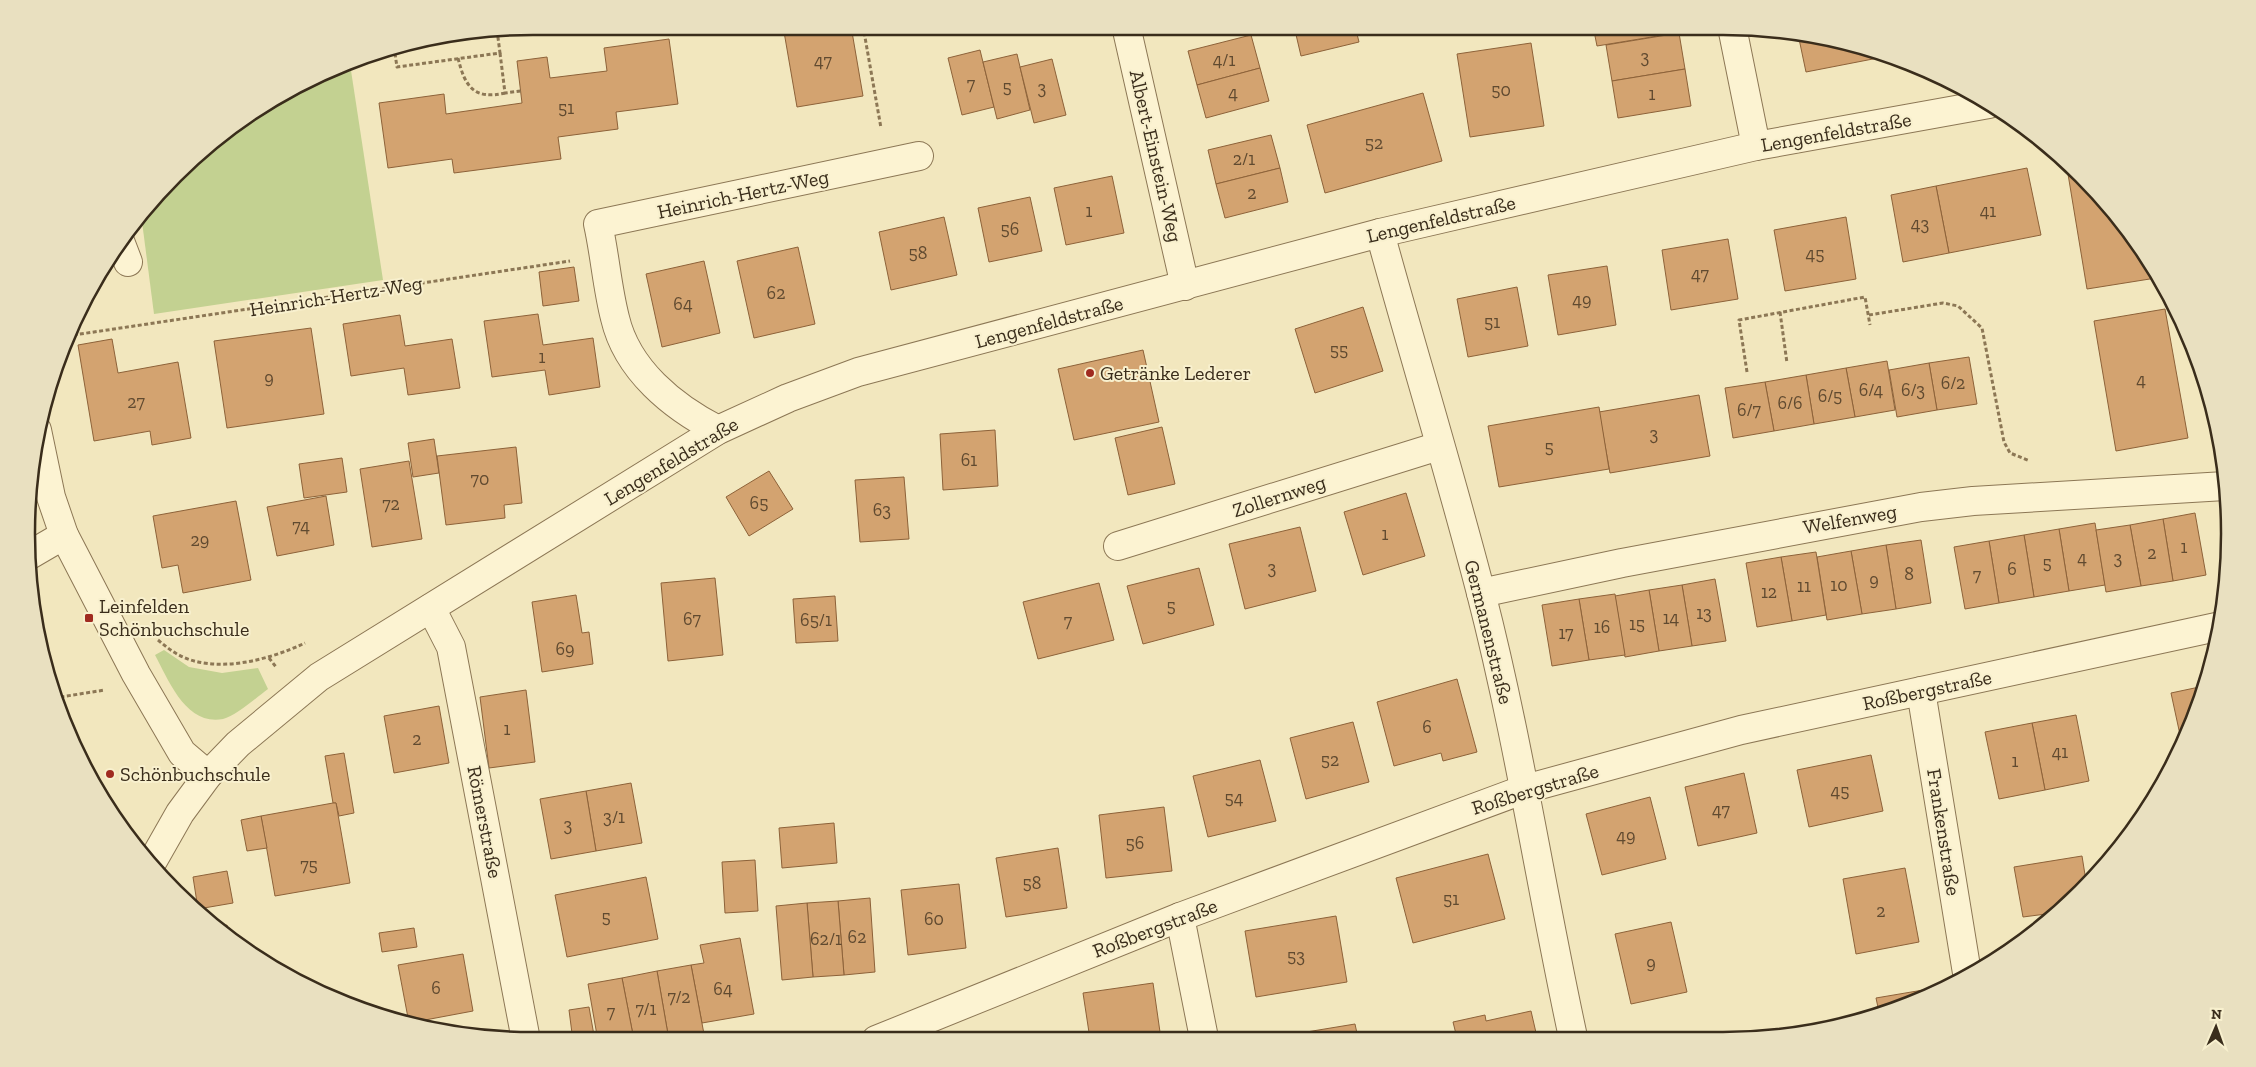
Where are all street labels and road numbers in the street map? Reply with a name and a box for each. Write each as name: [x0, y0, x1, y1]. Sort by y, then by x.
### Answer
street label: Albert-Einstein-Weg: [1125, 68, 1187, 244]
street label: Lengenfeldstraße: [1759, 107, 1913, 157]
street label: Heinrich-Hertz-Weg: [655, 164, 831, 224]
street label: Lengenfeldstraße: [1364, 190, 1518, 248]
street label: Heinrich-Hertz-Weg: [248, 270, 424, 322]
street label: Lengenfeldstraße: [972, 291, 1126, 353]
street label: Lengenfeldstraße: [600, 412, 742, 510]
street label: Zollernweg: [1229, 470, 1329, 522]
street label: Welfenweg: [1801, 499, 1899, 539]
street label: Germanenstraße: [1460, 558, 1518, 706]
street label: Roßbergstraße: [1860, 665, 1994, 715]
street label: Roßbergstraße: [1469, 758, 1601, 820]
street label: Römerstraße: [462, 764, 508, 880]
street label: Frankenstraße: [1922, 767, 1966, 897]
street label: Roßbergstraße: [1089, 893, 1221, 963]

